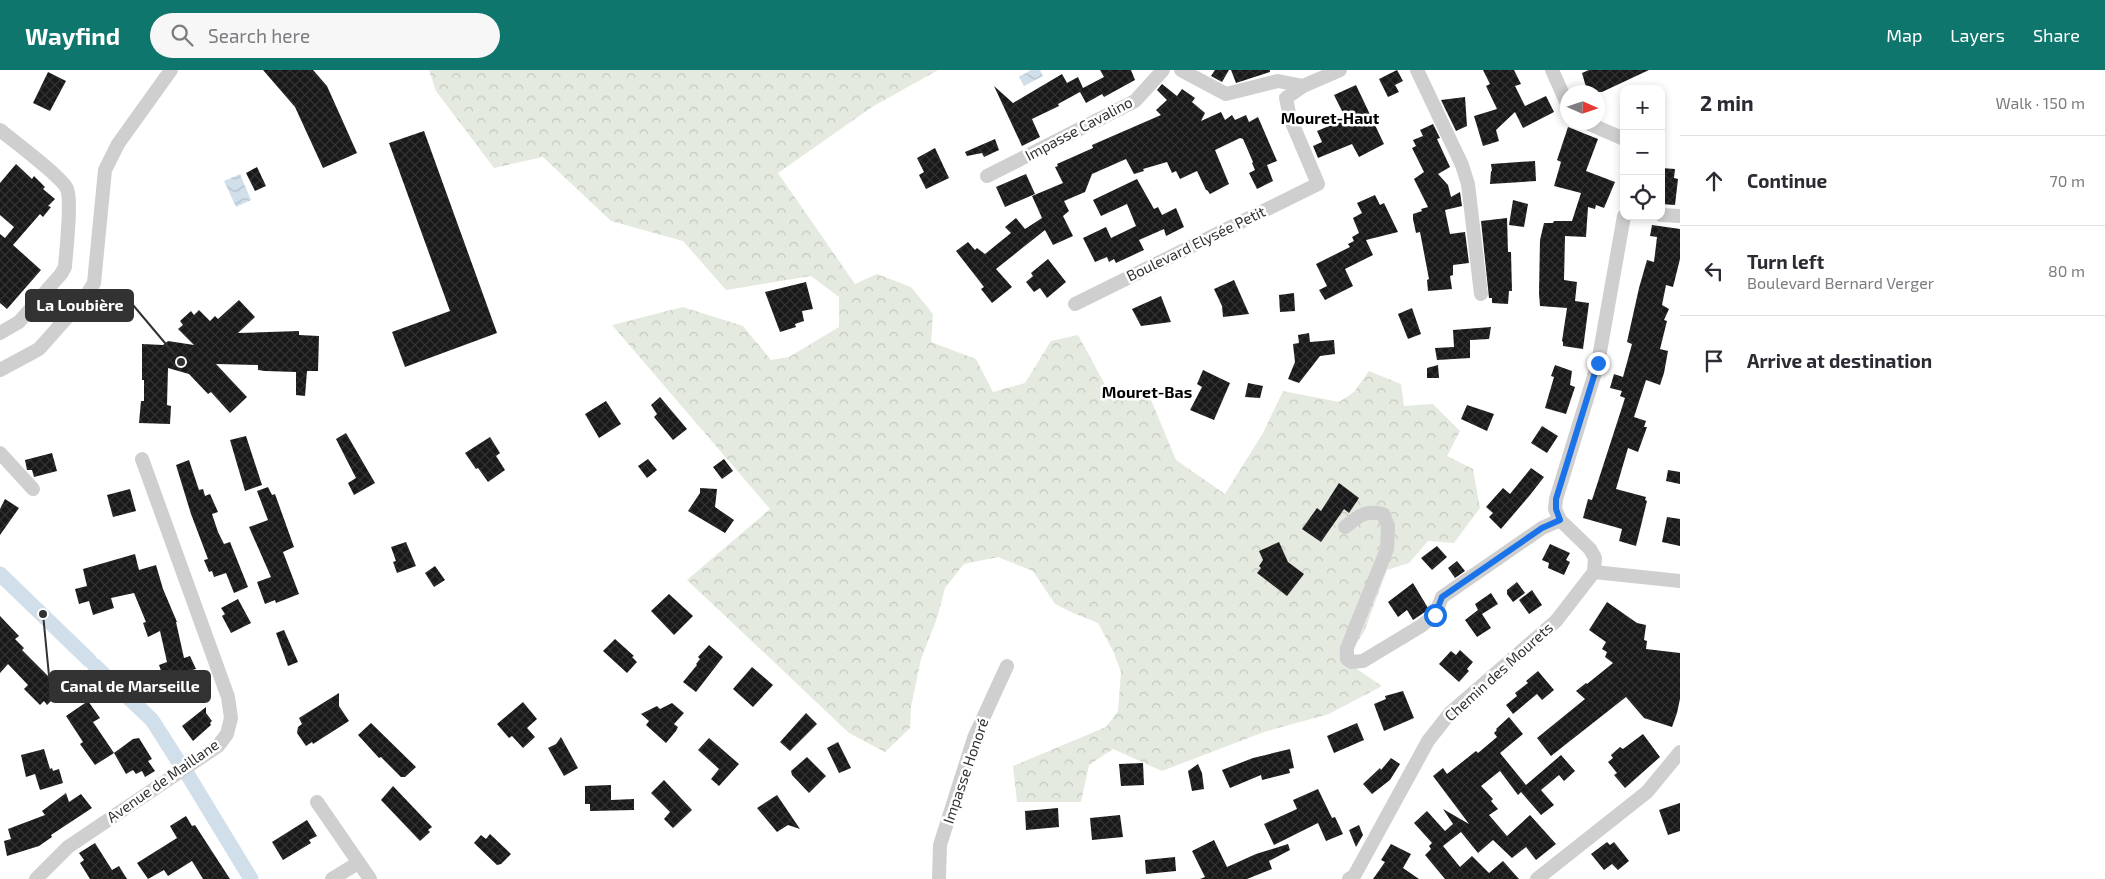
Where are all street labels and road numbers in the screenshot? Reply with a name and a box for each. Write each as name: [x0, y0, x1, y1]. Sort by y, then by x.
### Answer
street label: Impasse Cavalino: [1022, 92, 1135, 164]
street label: Boulevard Elysée Petit: [1123, 202, 1268, 285]
street label: Chemin des Mourets: [1441, 618, 1556, 725]
street label: Impasse Honoré: [939, 716, 992, 826]
street label: Avenue de Maillane: [103, 735, 222, 826]

